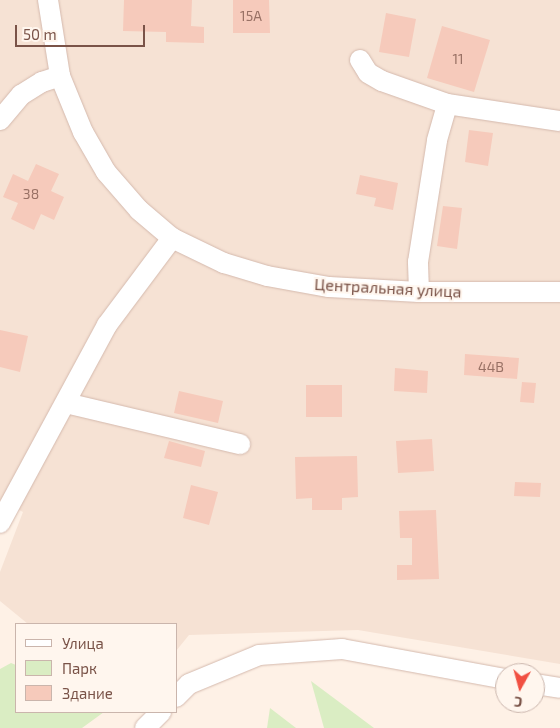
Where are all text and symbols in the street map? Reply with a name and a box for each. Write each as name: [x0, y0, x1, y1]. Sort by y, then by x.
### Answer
house number: 15А: [240, 8, 262, 24]
scale bar: [18, 15, 148, 47]
text: 50 m: [23, 25, 57, 43]
house number: 11: [452, 51, 464, 67]
house number: 38: [23, 186, 39, 202]
street label: Центральная улица: [314, 275, 462, 301]
house number: 44В: [478, 359, 504, 375]
legend: [15, 623, 178, 713]
text: Улица: [62, 634, 104, 652]
text: Парк: [62, 659, 97, 677]
north arrow: [495, 663, 545, 713]
text: Здание: [62, 684, 113, 702]
text: С: [513, 693, 523, 711]

